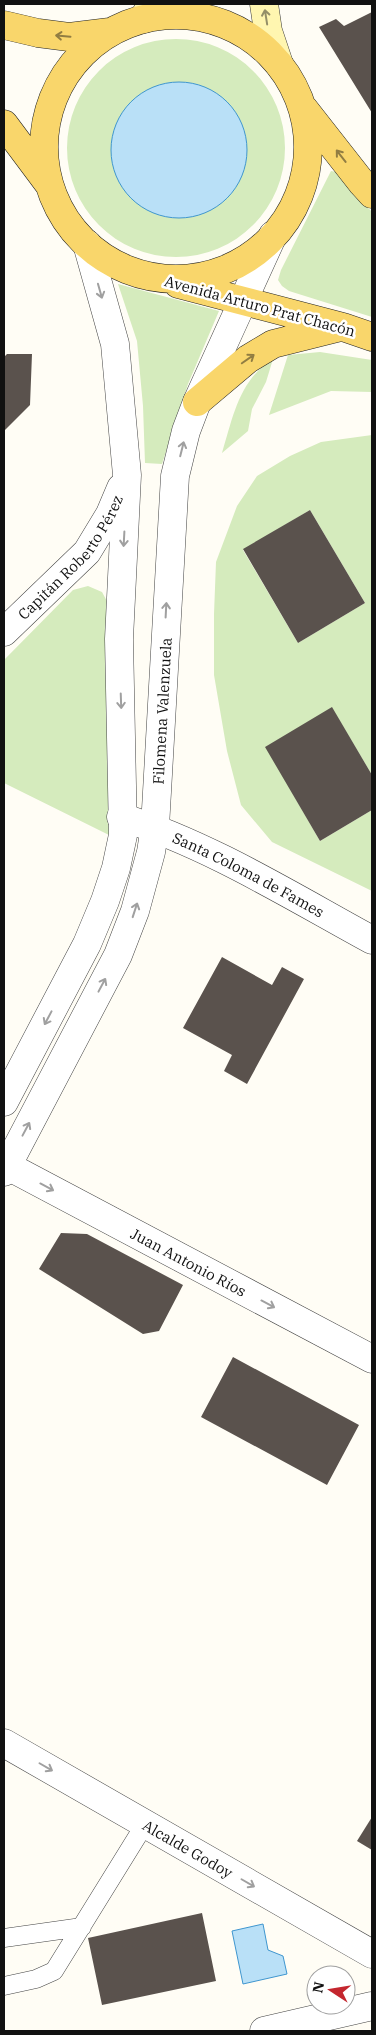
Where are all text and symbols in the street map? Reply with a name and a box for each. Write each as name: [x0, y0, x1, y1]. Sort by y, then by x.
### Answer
one-way arrow: [261, 10, 271, 26]
one-way arrow: [56, 31, 72, 41]
one-way arrow: [336, 149, 346, 163]
street label: Avenida Arturo Prat Chacón: [163, 271, 358, 341]
one-way arrow: [96, 283, 106, 299]
one-way arrow: [241, 354, 255, 364]
one-way arrow: [178, 441, 187, 457]
street label: Capitán Roberto Pérez: [14, 492, 127, 623]
one-way arrow: [119, 530, 128, 546]
one-way arrow: [162, 602, 171, 618]
street label: Filomena Valenzuela: [148, 637, 175, 785]
one-way arrow: [116, 693, 125, 709]
street label: Santa Coloma de Fames: [170, 828, 328, 921]
one-way arrow: [131, 903, 140, 918]
one-way arrow: [98, 978, 107, 993]
one-way arrow: [43, 1010, 53, 1025]
one-way arrow: [22, 1122, 31, 1137]
one-way arrow: [39, 1182, 54, 1192]
street label: Juan Antonio Ríos: [128, 1224, 250, 1300]
one-way arrow: [260, 1299, 275, 1309]
one-way arrow: [38, 1763, 53, 1773]
street label: Alcalde Godoy: [140, 1815, 236, 1882]
one-way arrow: [240, 1878, 255, 1888]
north arrow: [306, 1965, 356, 2015]
text: N: [308, 1980, 328, 1995]

